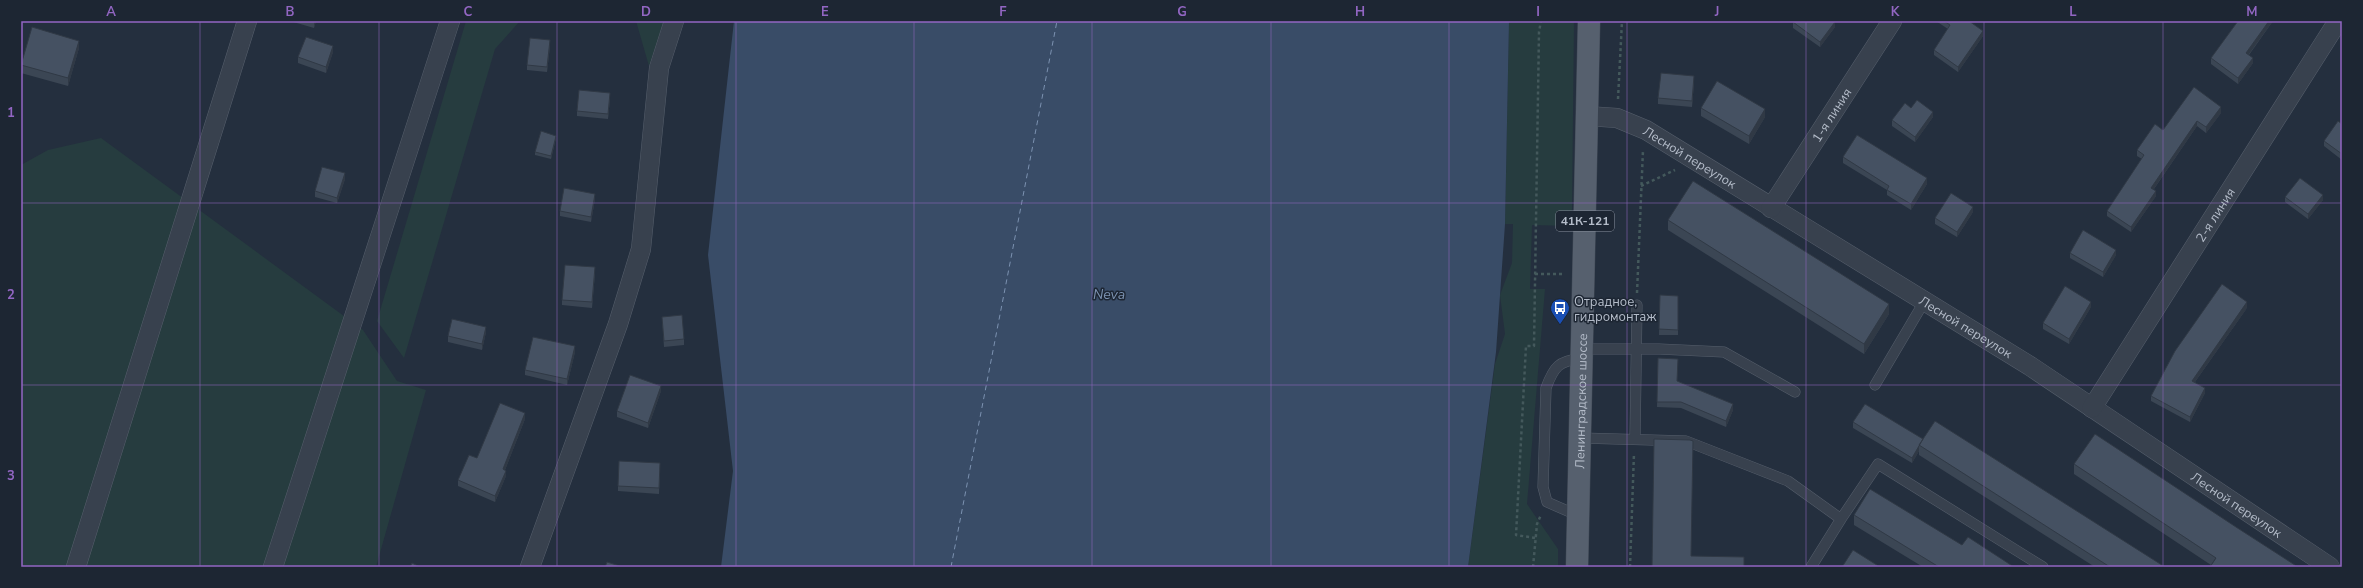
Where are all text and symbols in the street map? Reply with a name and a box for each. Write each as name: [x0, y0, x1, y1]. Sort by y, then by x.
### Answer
text: A: [106, 3, 116, 21]
text: B: [286, 3, 295, 21]
text: C: [464, 3, 473, 21]
text: D: [641, 3, 651, 21]
text: E: [821, 3, 829, 21]
text: F: [999, 3, 1007, 21]
text: G: [1177, 3, 1187, 21]
text: H: [1355, 3, 1365, 21]
text: I: [1536, 3, 1540, 21]
text: J: [1714, 3, 1719, 21]
text: K: [1891, 3, 1900, 21]
text: L: [2069, 3, 2077, 21]
text: M: [2246, 3, 2258, 21]
street label: 1-я линия: [1808, 85, 1856, 146]
text: 1: [7, 104, 15, 122]
street label: Лесной переулок: [1639, 122, 1739, 193]
street label: 2-я линия: [2192, 185, 2240, 246]
road number: 41К-121: [1556, 211, 1614, 231]
water label: Neva: [1093, 285, 1125, 304]
text: 2: [7, 286, 15, 304]
street label: Лесной переулок: [1915, 292, 2016, 363]
place label: Отрадное, гидромонтаж: [1574, 293, 1657, 326]
bus stop icon: Отрадное, гидромонтаж: [1549, 297, 1571, 325]
street label: Ленинградское шоссе: [1571, 333, 1592, 469]
text: 3: [7, 467, 15, 485]
street label: Лесной переулок: [2187, 468, 2285, 542]

